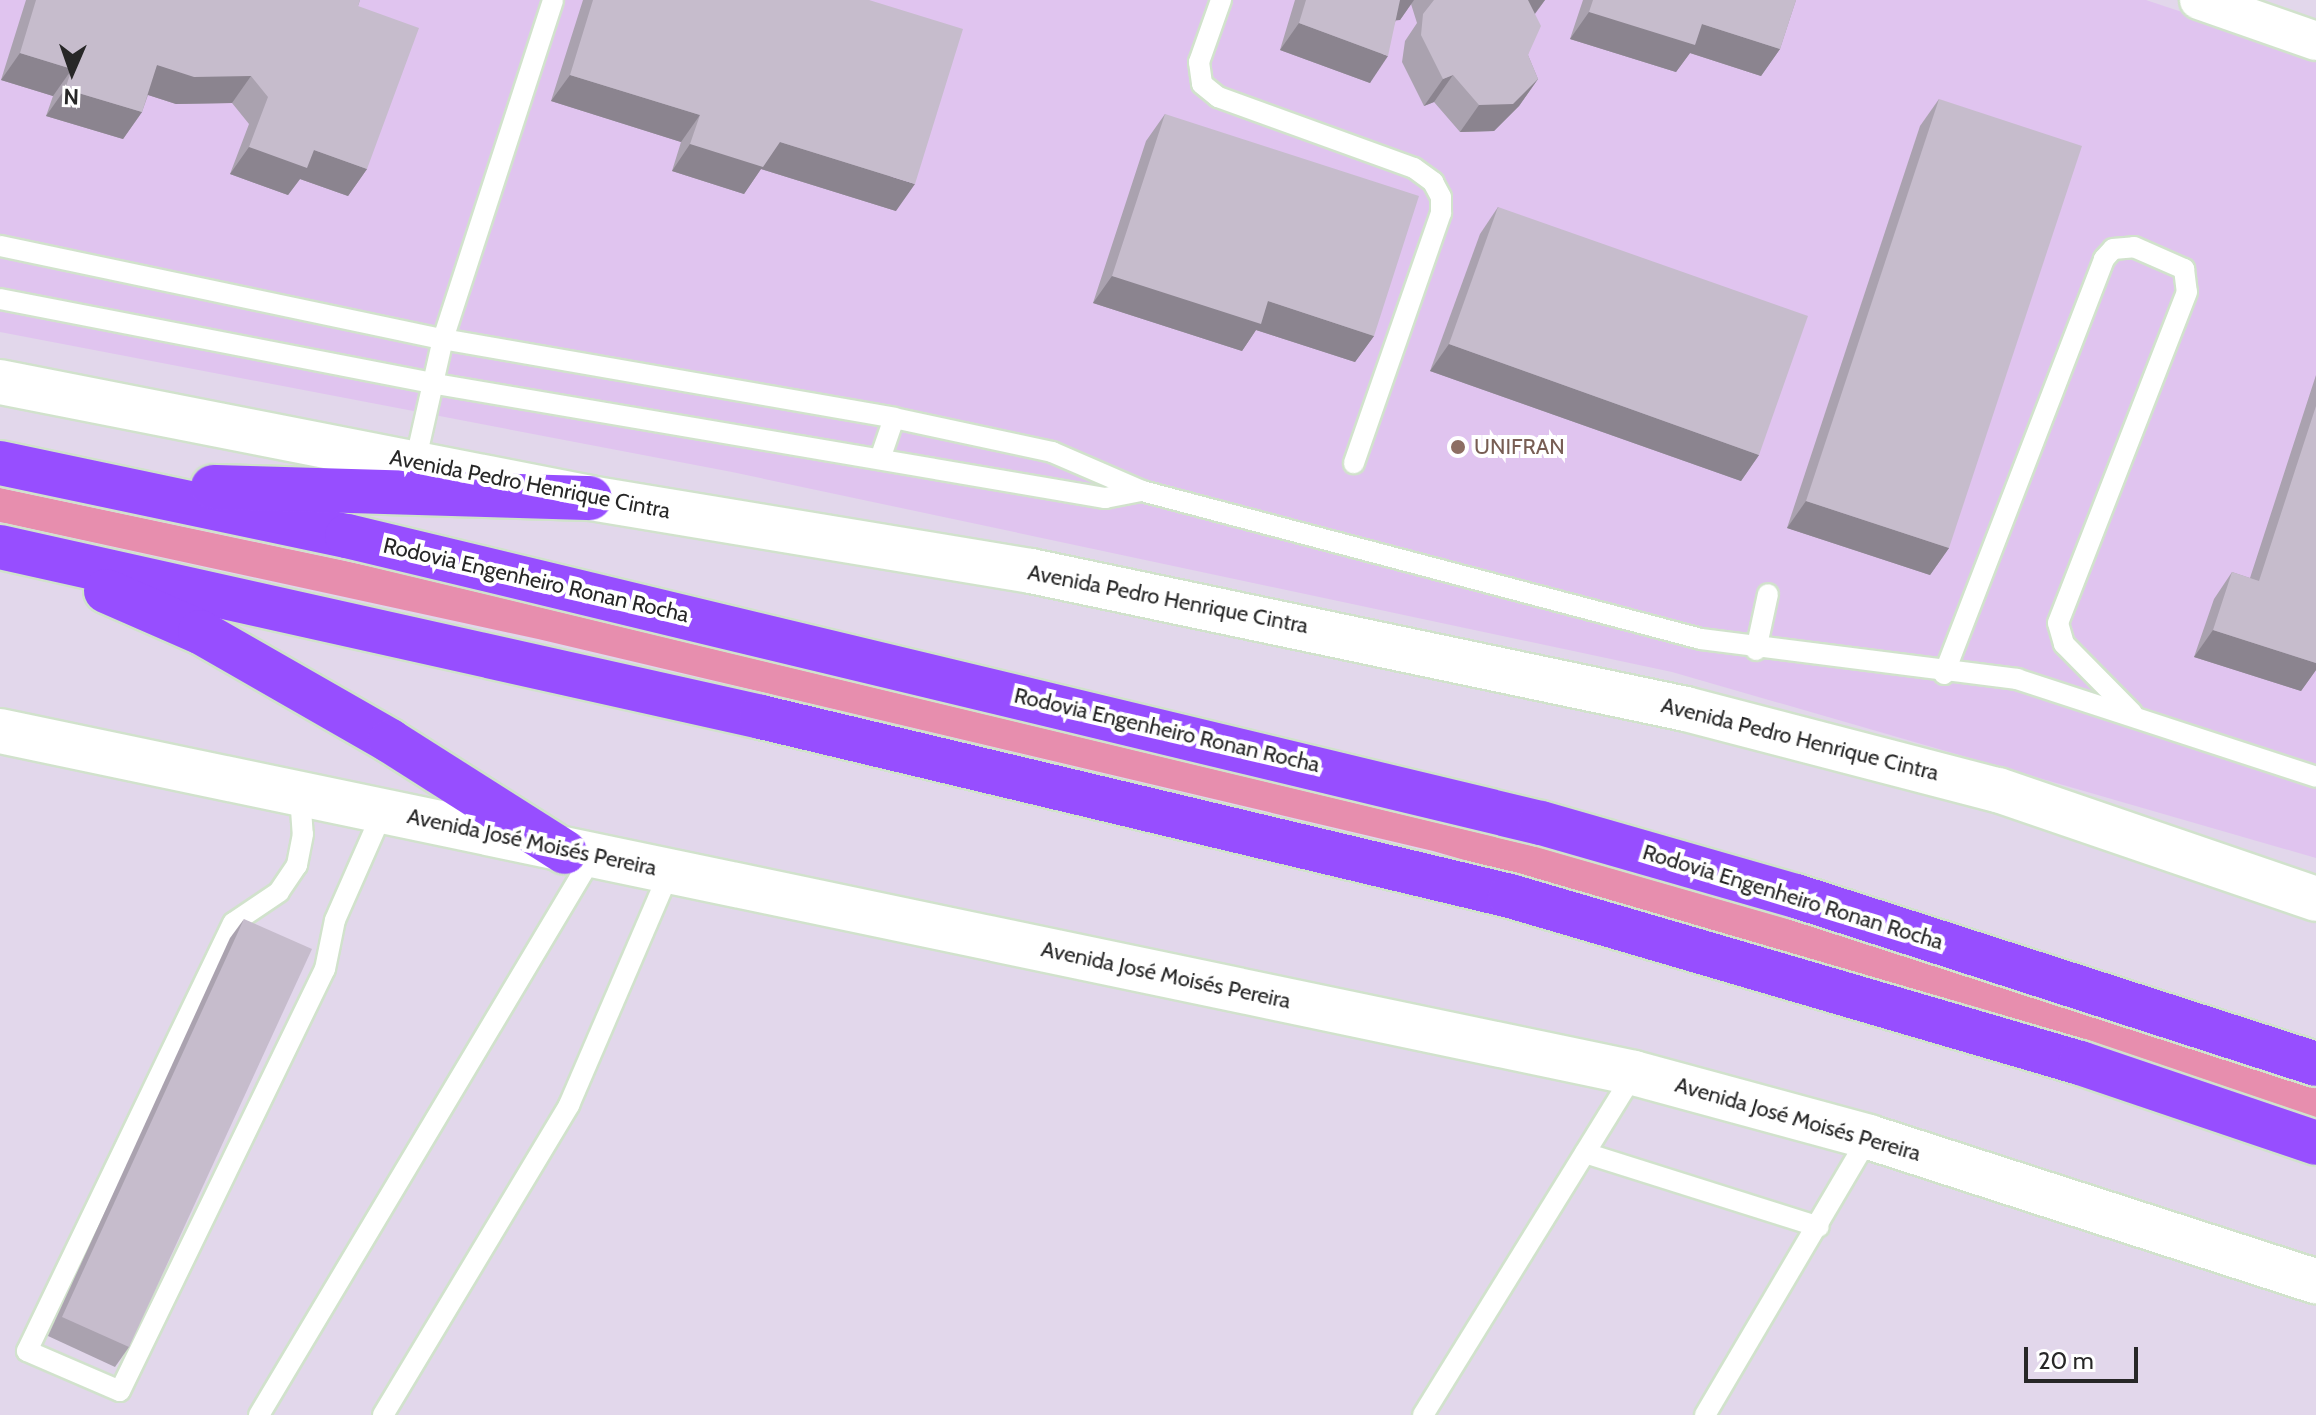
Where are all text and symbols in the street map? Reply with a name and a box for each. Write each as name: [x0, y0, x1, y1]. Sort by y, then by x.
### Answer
north arrow: [32, 32, 112, 112]
text: N: [63, 83, 79, 110]
place label: UNIFRAN: [1474, 434, 1565, 460]
marker: UNIFRAN: [1449, 438, 1467, 456]
street label: Avenida Pedro Henrique Cintra: [388, 444, 672, 524]
street label: Rodovia Engenheiro Ronan Rocha: [381, 532, 691, 628]
street label: Avenida Pedro Henrique Cintra: [1026, 559, 1310, 639]
street label: Rodovia Engenheiro Ronan Rocha: [1012, 682, 1322, 778]
street label: Avenida Pedro Henrique Cintra: [1659, 692, 1941, 786]
street label: Avenida José Moisés Pereira: [405, 803, 659, 881]
street label: Rodovia Engenheiro Ronan Rocha: [1640, 839, 1946, 955]
street label: Avenida José Moisés Pereira: [1039, 936, 1293, 1014]
street label: Avenida José Moisés Pereira: [1672, 1071, 1924, 1167]
scale bar: [2028, 1331, 2142, 1381]
text: 20 m: [2038, 1346, 2094, 1375]

